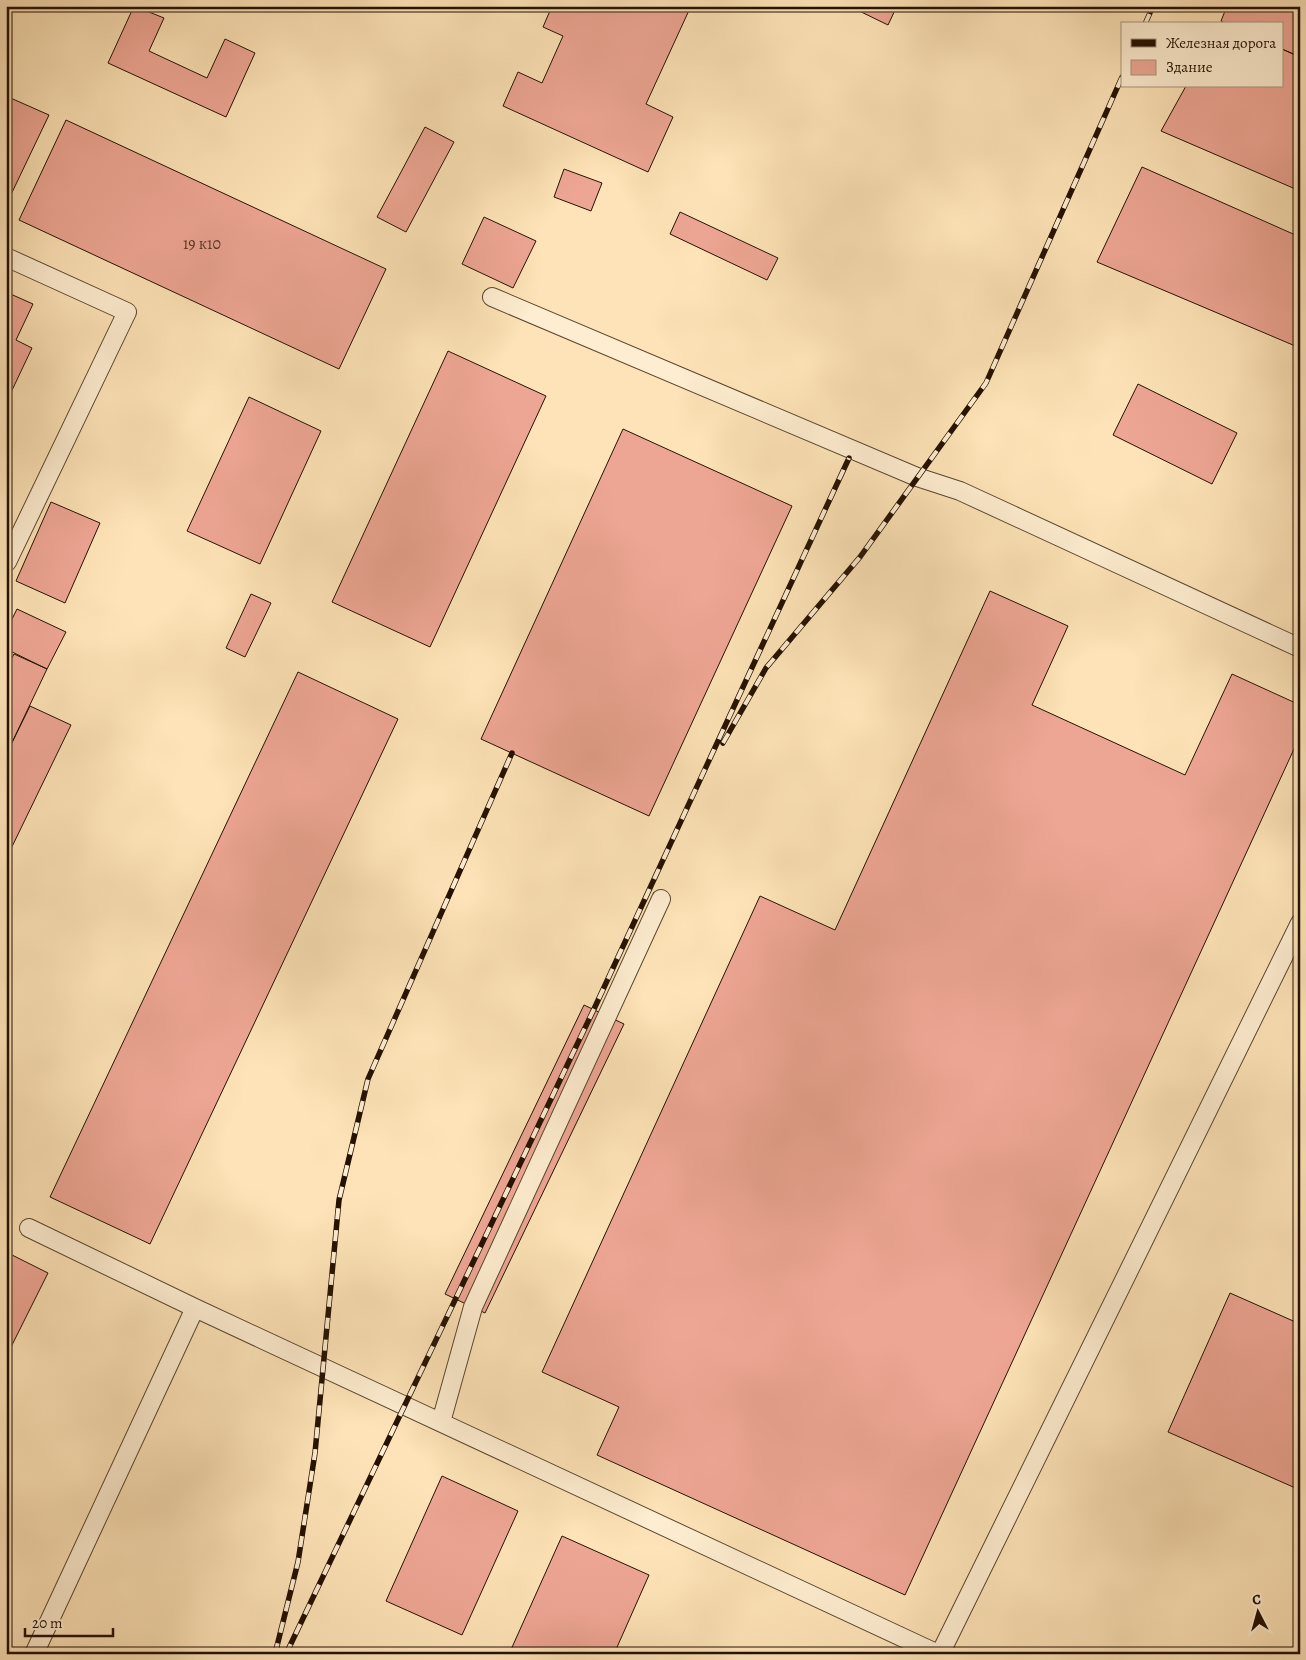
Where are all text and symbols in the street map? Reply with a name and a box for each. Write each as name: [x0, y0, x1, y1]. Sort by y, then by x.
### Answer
legend: [1121, 22, 1284, 88]
text: Железная дорога: [1166, 33, 1276, 53]
text: Здание: [1166, 57, 1213, 77]
house number: 19 к10: [183, 233, 221, 255]
north arrow: [1234, 1588, 1284, 1638]
text: С: [1251, 1590, 1262, 1609]
scale bar: [25, 1605, 112, 1637]
text: 20 m: [32, 1613, 63, 1633]

